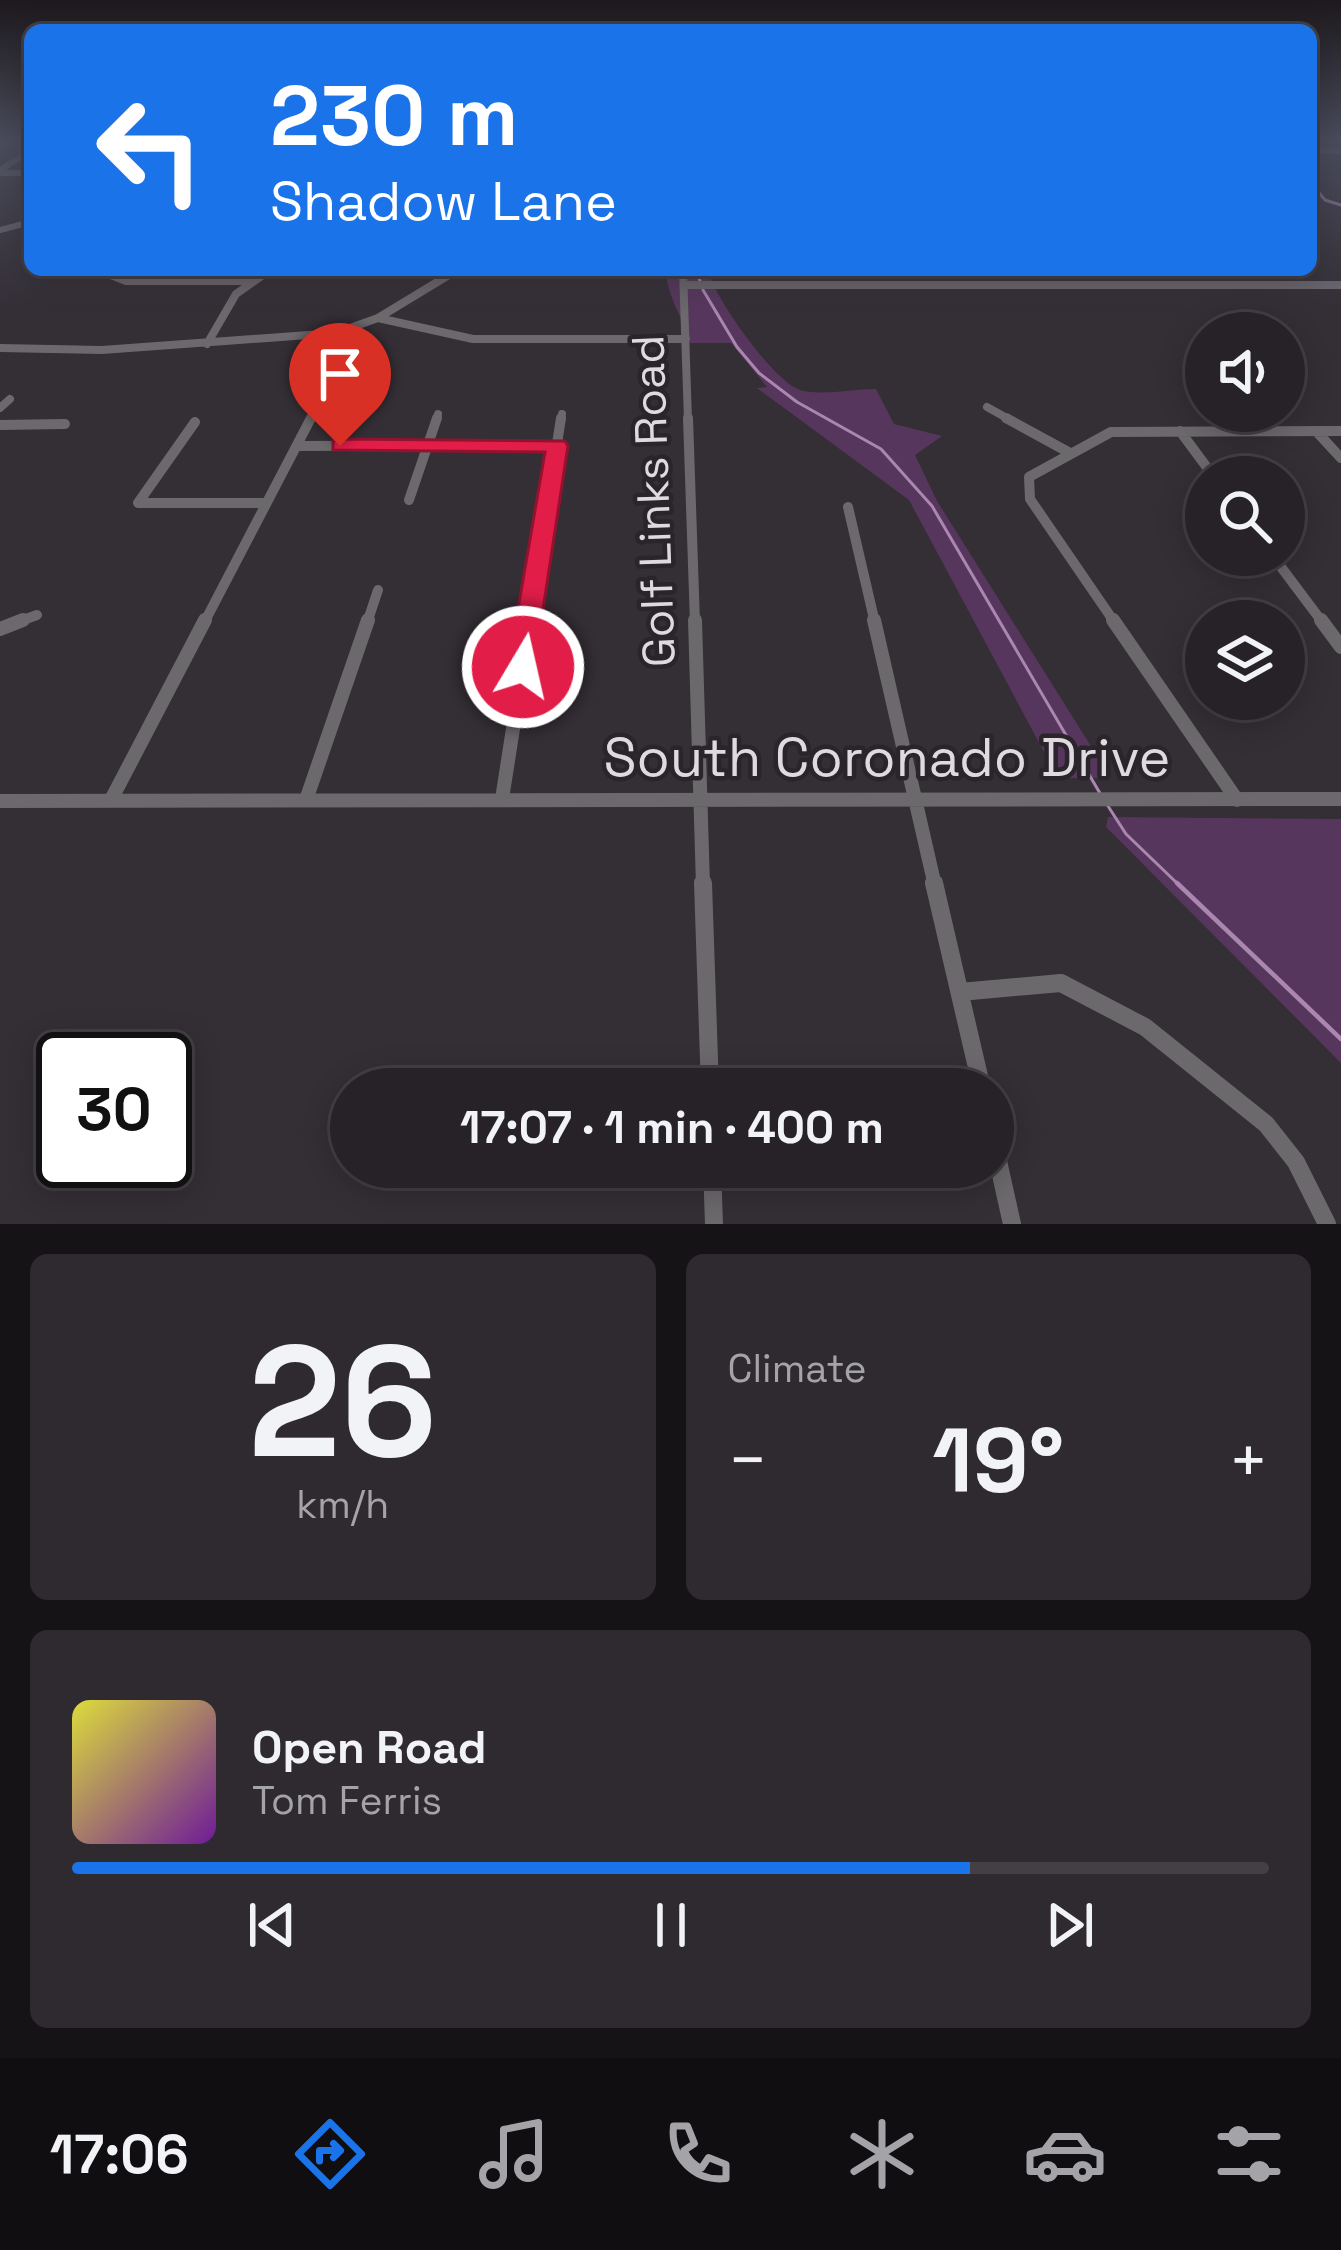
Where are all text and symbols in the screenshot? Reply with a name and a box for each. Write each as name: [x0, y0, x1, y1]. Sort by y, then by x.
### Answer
text: 230 m: [270, 62, 518, 170]
icon: left: [72, 72, 228, 228]
text: Shadow Lane: [270, 167, 617, 236]
map controls: [1185, 312, 1305, 720]
button: sound: [1185, 312, 1305, 432]
pin: [289, 323, 391, 446]
street label: Golf Links Road: [619, 334, 688, 668]
icon: arrive: [307, 341, 373, 407]
button: search: [1185, 456, 1305, 576]
button: layers: [1185, 600, 1305, 720]
position arrow: [460, 604, 586, 730]
street label: South Coronado Drive: [604, 723, 1170, 792]
speed limit sign: 30: [36, 1032, 192, 1188]
text: 17:07 · 1 min · 400 m: [460, 1099, 884, 1156]
text: 26: [248, 1302, 437, 1502]
text: Climate: [728, 1344, 867, 1393]
text: 19°: [932, 1403, 1064, 1518]
text: −: [728, 1418, 768, 1502]
text: +: [1228, 1418, 1269, 1502]
text: km/h: [296, 1480, 389, 1529]
text: Open Road: [252, 1719, 487, 1776]
text: Tom Ferris: [252, 1776, 442, 1825]
icon: previous: [239, 1892, 305, 1958]
icon: pause: [638, 1892, 704, 1958]
icon: next: [1037, 1892, 1103, 1958]
icon: directions: [288, 2112, 372, 2196]
icon: music: [472, 2112, 556, 2196]
icon: phone: [656, 2112, 740, 2196]
icon: climate: [840, 2112, 924, 2196]
icon: car: [1023, 2112, 1107, 2196]
icon: filters: [1207, 2112, 1291, 2196]
text: 17:06: [50, 2120, 189, 2189]

